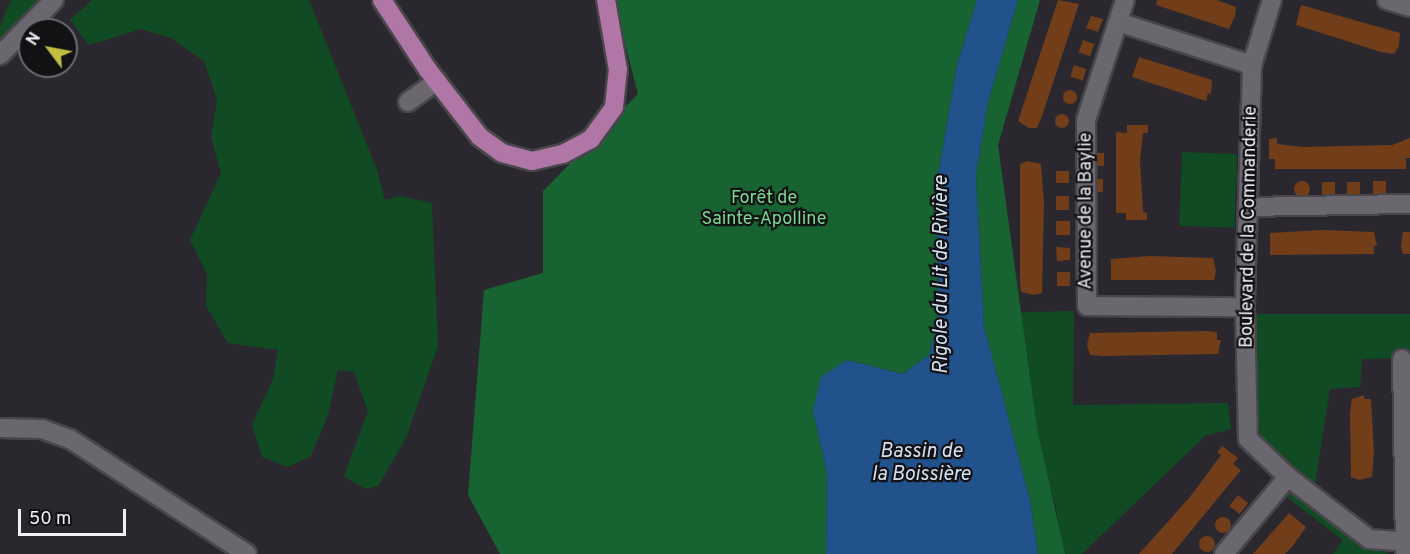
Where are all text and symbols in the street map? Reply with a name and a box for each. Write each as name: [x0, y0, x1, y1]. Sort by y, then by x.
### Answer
north arrow: [18, 18, 78, 78]
text: N: [23, 29, 46, 50]
street label: Boulevard de la Commanderie: [1237, 106, 1263, 348]
street label: Avenue de la Baylie: [1076, 133, 1098, 289]
water label: Rigole du Lit de Rivière: [930, 176, 954, 374]
park label: Forêt de Sainte-Apolline: [702, 189, 826, 232]
water label: Bassin de la Boissière: [872, 440, 970, 487]
scale bar: [21, 497, 129, 535]
text: 50 m: [29, 508, 71, 531]

